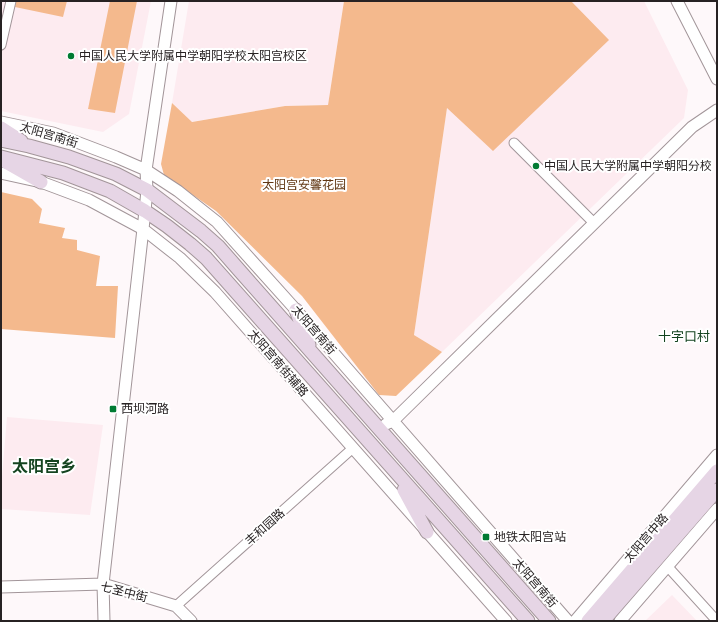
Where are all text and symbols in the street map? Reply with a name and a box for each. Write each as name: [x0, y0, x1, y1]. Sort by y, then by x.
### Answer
place label: 中国人民大学附属中学朝阳学校太阳宫校区: [79, 49, 307, 63]
marker: 中国人民大学附属中学朝阳学校太阳宫校区: [66, 51, 76, 61]
street label: 太阳宫南街: [18, 120, 80, 150]
place label: 中国人民大学附属中学朝阳分校: [544, 159, 712, 173]
marker: 中国人民大学附属中学朝阳分校: [531, 161, 541, 171]
park label: 太阳宫安馨花园: [262, 178, 346, 192]
street label: 太阳宫南街: [289, 303, 339, 357]
street label: 太阳宫南街辅路: [245, 327, 311, 399]
district label: 十字口村: [658, 329, 710, 344]
place label: 西坝河路: [121, 402, 169, 416]
marker: 西坝河路: [108, 404, 118, 414]
district label: 太阳宫乡: [12, 457, 76, 476]
street label: 丰和园路: [242, 506, 288, 548]
street label: 太阳宫中路: [621, 511, 671, 565]
place label: 地铁太阳宫站: [494, 530, 566, 544]
marker: 地铁太阳宫站: [481, 532, 491, 542]
street label: 太阳宫南街: [510, 556, 560, 610]
street label: 七圣中街: [99, 579, 149, 605]

